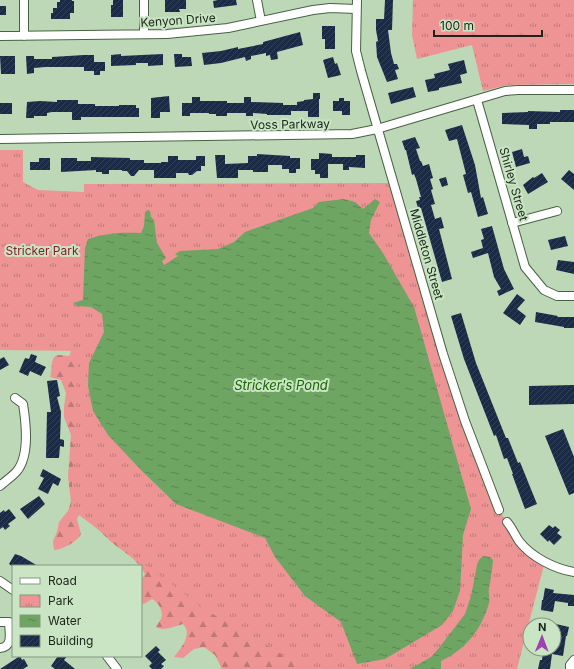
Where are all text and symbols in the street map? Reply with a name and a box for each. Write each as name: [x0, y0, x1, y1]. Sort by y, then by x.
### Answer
street label: Kenyon Drive: [140, 10, 216, 30]
scale bar: [434, 12, 542, 38]
text: 100 m: [440, 18, 474, 33]
street label: Voss Parkway: [250, 116, 330, 132]
street label: Shirley Street: [496, 145, 532, 223]
street label: Middleton Street: [407, 207, 447, 301]
park label: Stricker Park: [6, 243, 79, 258]
water label: Stricker's Pond: [234, 377, 328, 393]
legend: [12, 565, 142, 657]
text: Road: [48, 573, 77, 588]
text: Park: [48, 593, 74, 608]
text: Water: [48, 613, 82, 628]
north arrow: [522, 617, 562, 657]
text: N: [538, 620, 546, 634]
text: Building: [48, 633, 93, 648]

